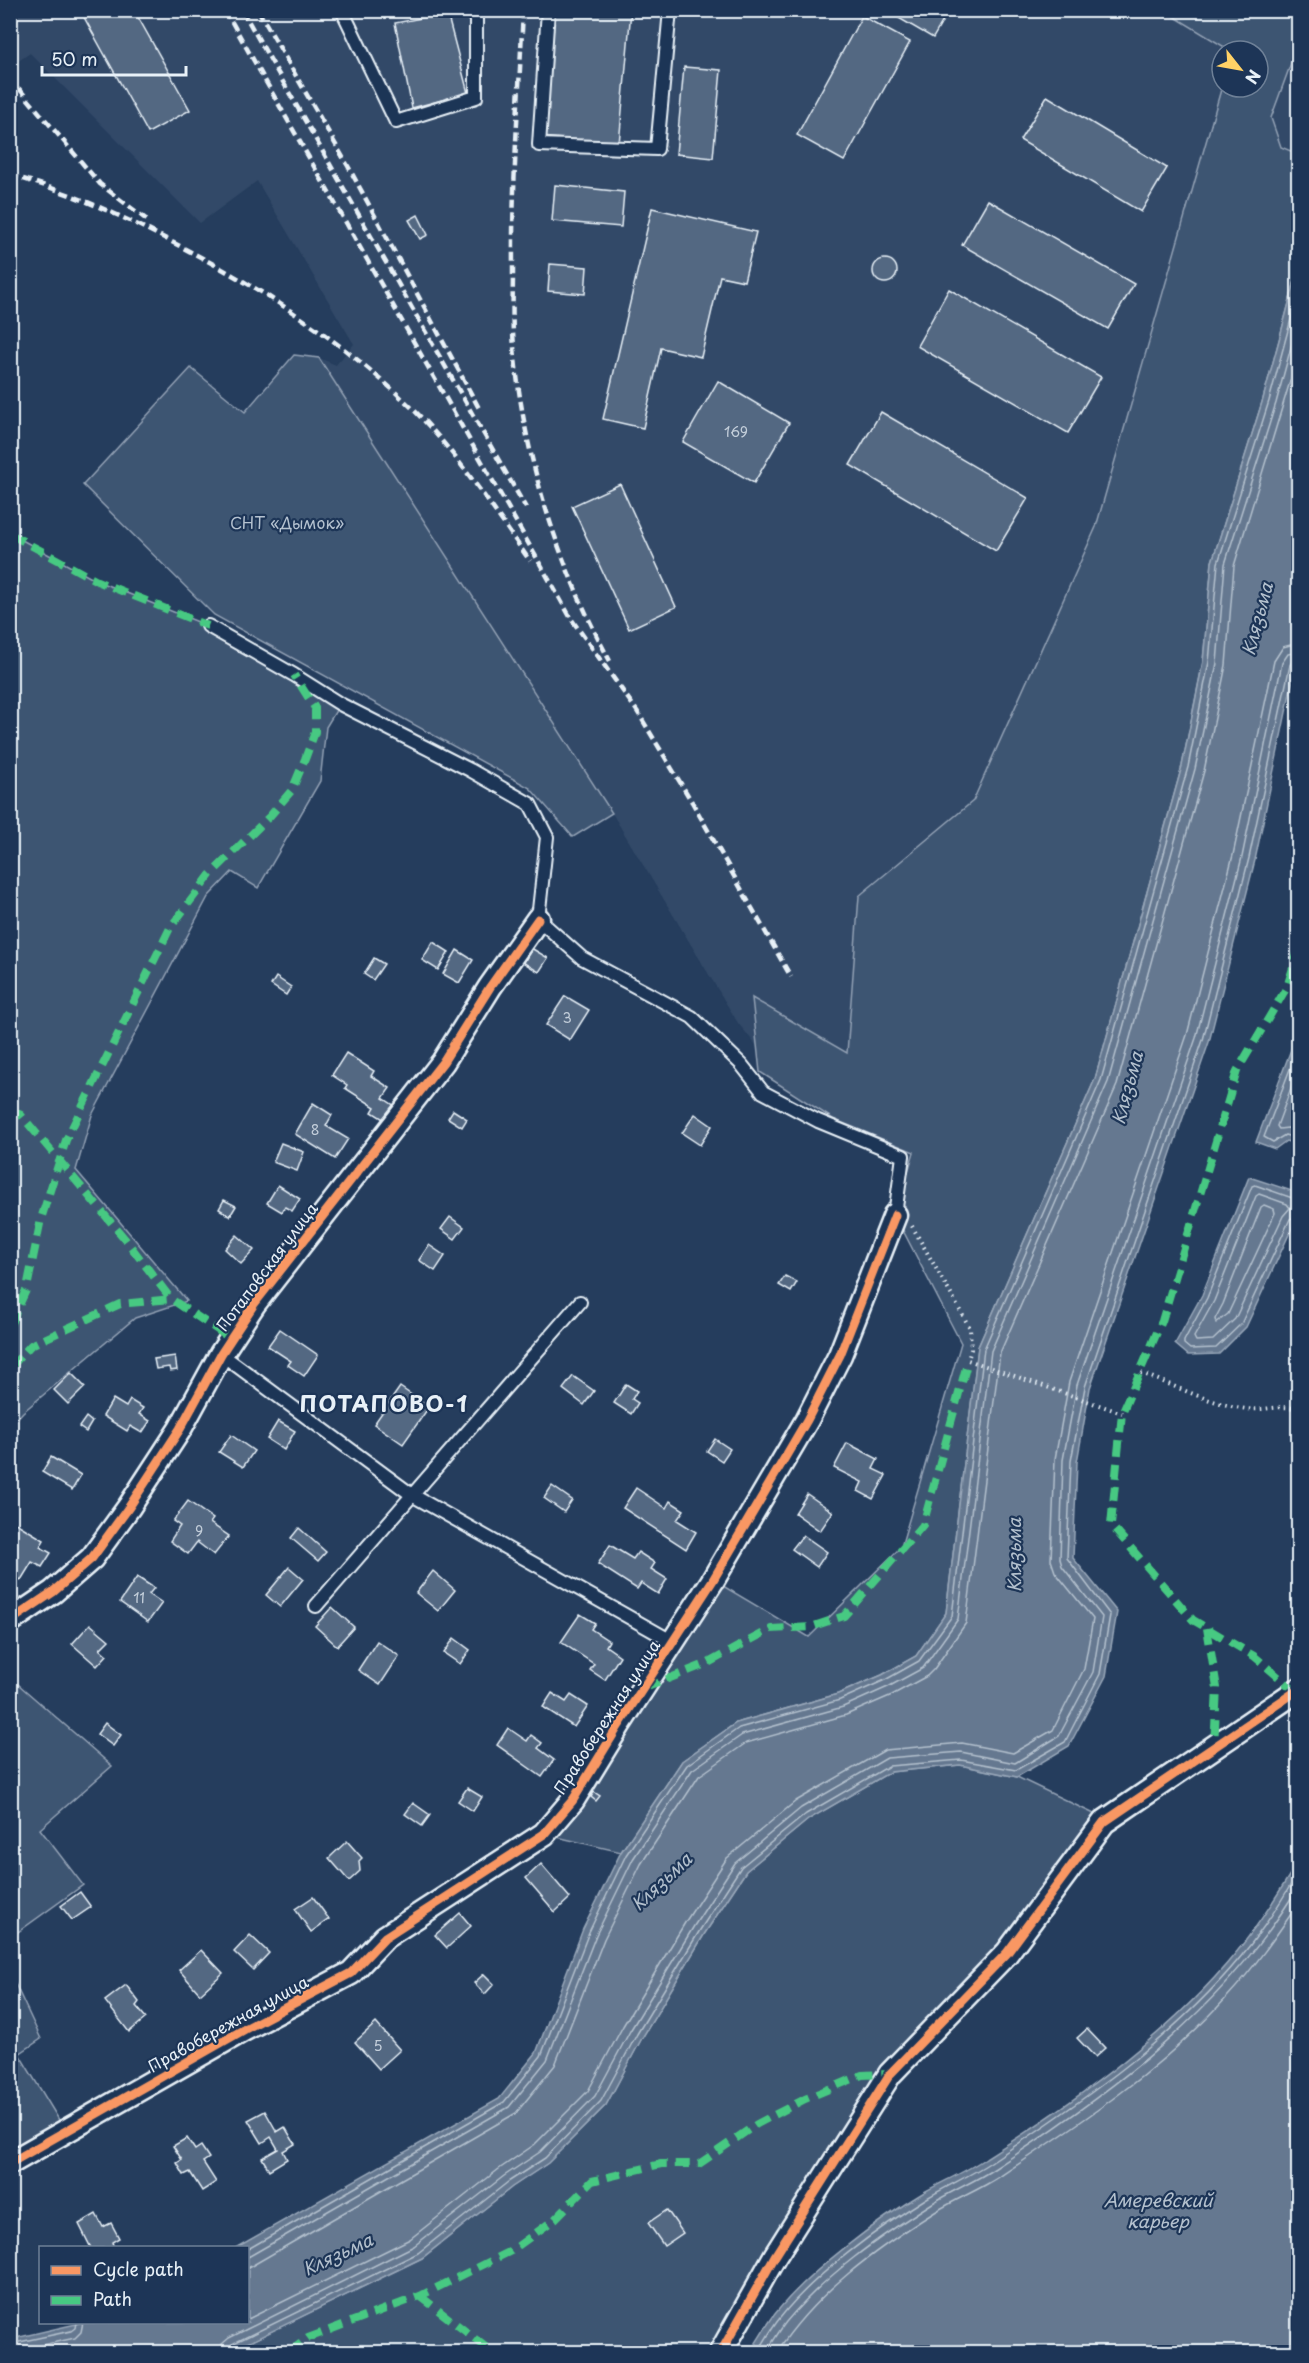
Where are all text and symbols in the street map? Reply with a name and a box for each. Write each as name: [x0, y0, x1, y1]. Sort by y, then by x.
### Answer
scale bar: [42, 39, 186, 77]
north arrow: [1210, 39, 1270, 99]
text: 50 m: [51, 45, 98, 72]
text: N: [1240, 66, 1267, 89]
house number: 169: [724, 421, 748, 442]
park label: СНТ «Дымок»: [230, 510, 344, 534]
water label: Клязьма: [1234, 578, 1279, 658]
house number: 3: [562, 1007, 572, 1028]
water label: Клязьма: [1104, 1047, 1149, 1127]
house number: 8: [311, 1119, 319, 1140]
street label: Потаповская улица: [210, 1197, 323, 1336]
district label: ПОТАПОВО-1: [300, 1386, 468, 1419]
water label: Клязьма: [1000, 1517, 1027, 1592]
house number: 9: [195, 1520, 203, 1541]
house number: 11: [133, 1587, 145, 1608]
street label: Правобережная улица: [547, 1634, 665, 1799]
water label: Клязьма: [625, 1845, 698, 1916]
street label: Правобережная улица: [143, 1969, 312, 2077]
house number: 5: [373, 2035, 383, 2056]
water label: Амеревский карьер: [1104, 2186, 1215, 2234]
water label: Клязьма: [298, 2225, 378, 2282]
legend: [39, 2246, 249, 2324]
text: Cycle path: [93, 2255, 184, 2282]
text: Path: [93, 2285, 132, 2312]

